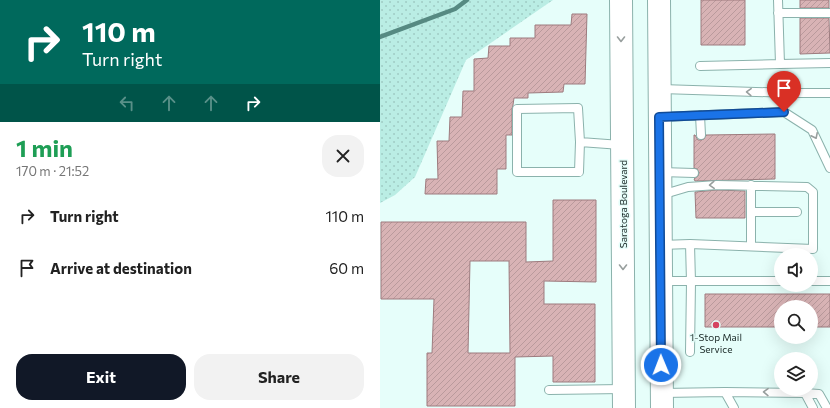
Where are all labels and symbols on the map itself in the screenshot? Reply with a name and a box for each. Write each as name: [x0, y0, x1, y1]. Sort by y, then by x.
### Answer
one-way arrow: [617, 36, 625, 42]
pin: [767, 71, 801, 112]
one-way arrow: [746, 88, 752, 96]
one-way arrow: [810, 132, 818, 140]
street label: Saratoga Boulevard: [617, 160, 629, 248]
one-way arrow: [709, 181, 715, 190]
one-way arrow: [619, 264, 627, 270]
marker: 1-Stop Mail Service: [711, 320, 721, 330]
place label: 1-Stop Mail Service: [690, 331, 742, 355]
position arrow: [640, 344, 682, 386]
one-way arrow: [763, 388, 769, 396]

